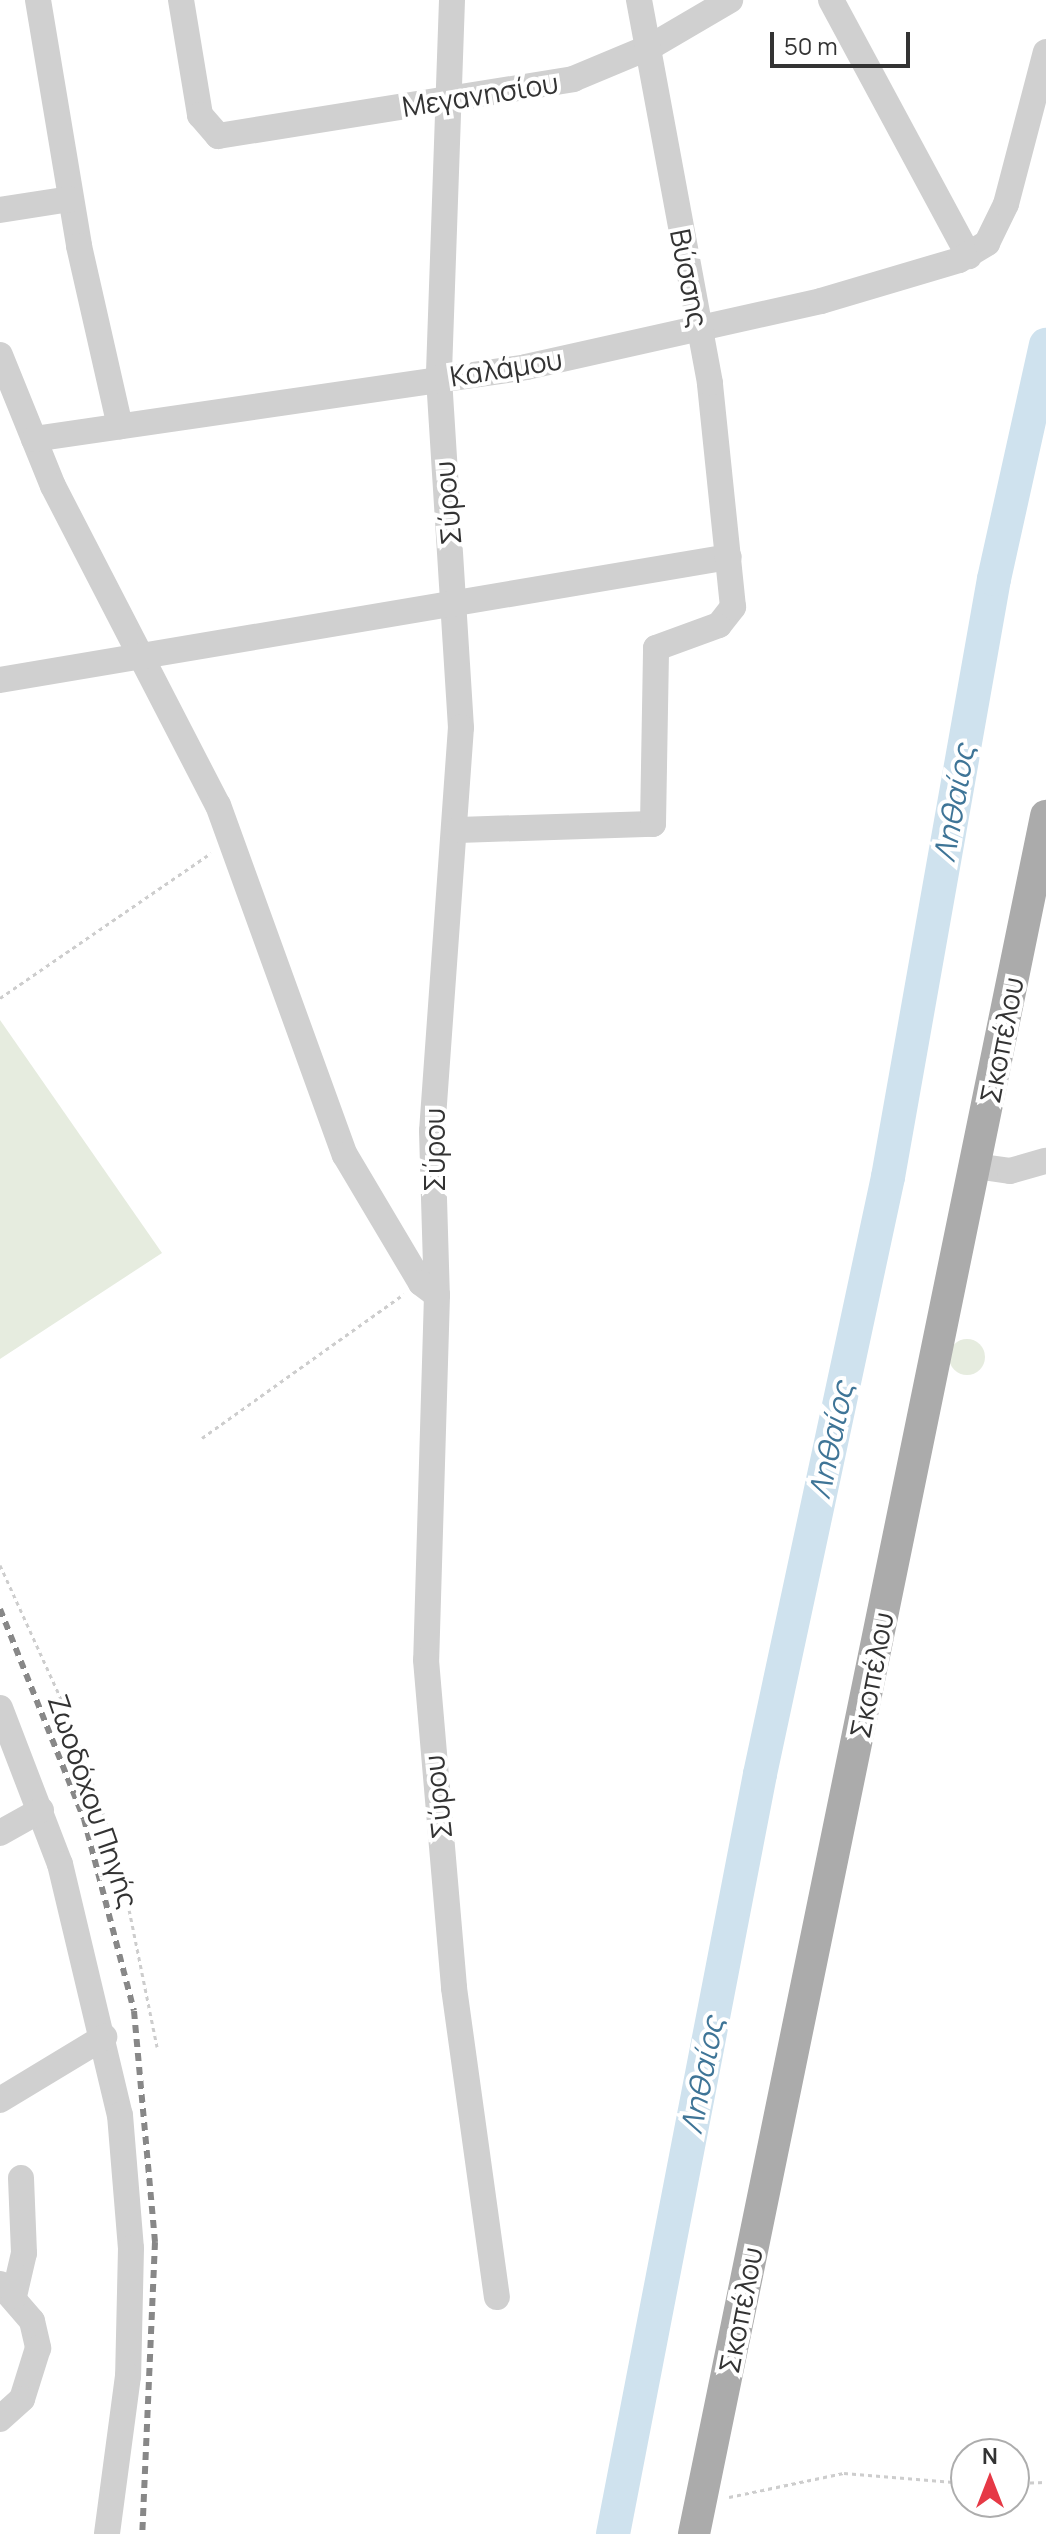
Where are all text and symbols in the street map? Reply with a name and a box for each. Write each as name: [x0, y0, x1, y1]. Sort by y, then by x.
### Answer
scale bar: [774, 16, 914, 66]
text: 50 m: [784, 29, 838, 62]
street label: Μεγανησίου: [400, 65, 560, 123]
street label: Βύσσης: [664, 226, 716, 330]
street label: Καλάμου: [447, 342, 565, 392]
street label: Σύρου: [427, 460, 467, 546]
water label: Ληθαίος: [926, 742, 982, 864]
street label: Σκοπέλου: [972, 974, 1030, 1106]
street label: Σύρου: [417, 1108, 451, 1192]
water label: Ληθαίος: [801, 1379, 861, 1501]
street label: Σκοπέλου: [842, 1609, 900, 1741]
street label: Ζωοδόχου Πηγής: [42, 1690, 146, 1912]
street label: Σύρου: [416, 1753, 458, 1841]
water label: Ληθαίος: [673, 2014, 731, 2136]
street label: Σκοπέλου: [711, 2244, 769, 2376]
north arrow: [950, 2438, 1030, 2518]
text: N: [982, 2441, 998, 2471]

